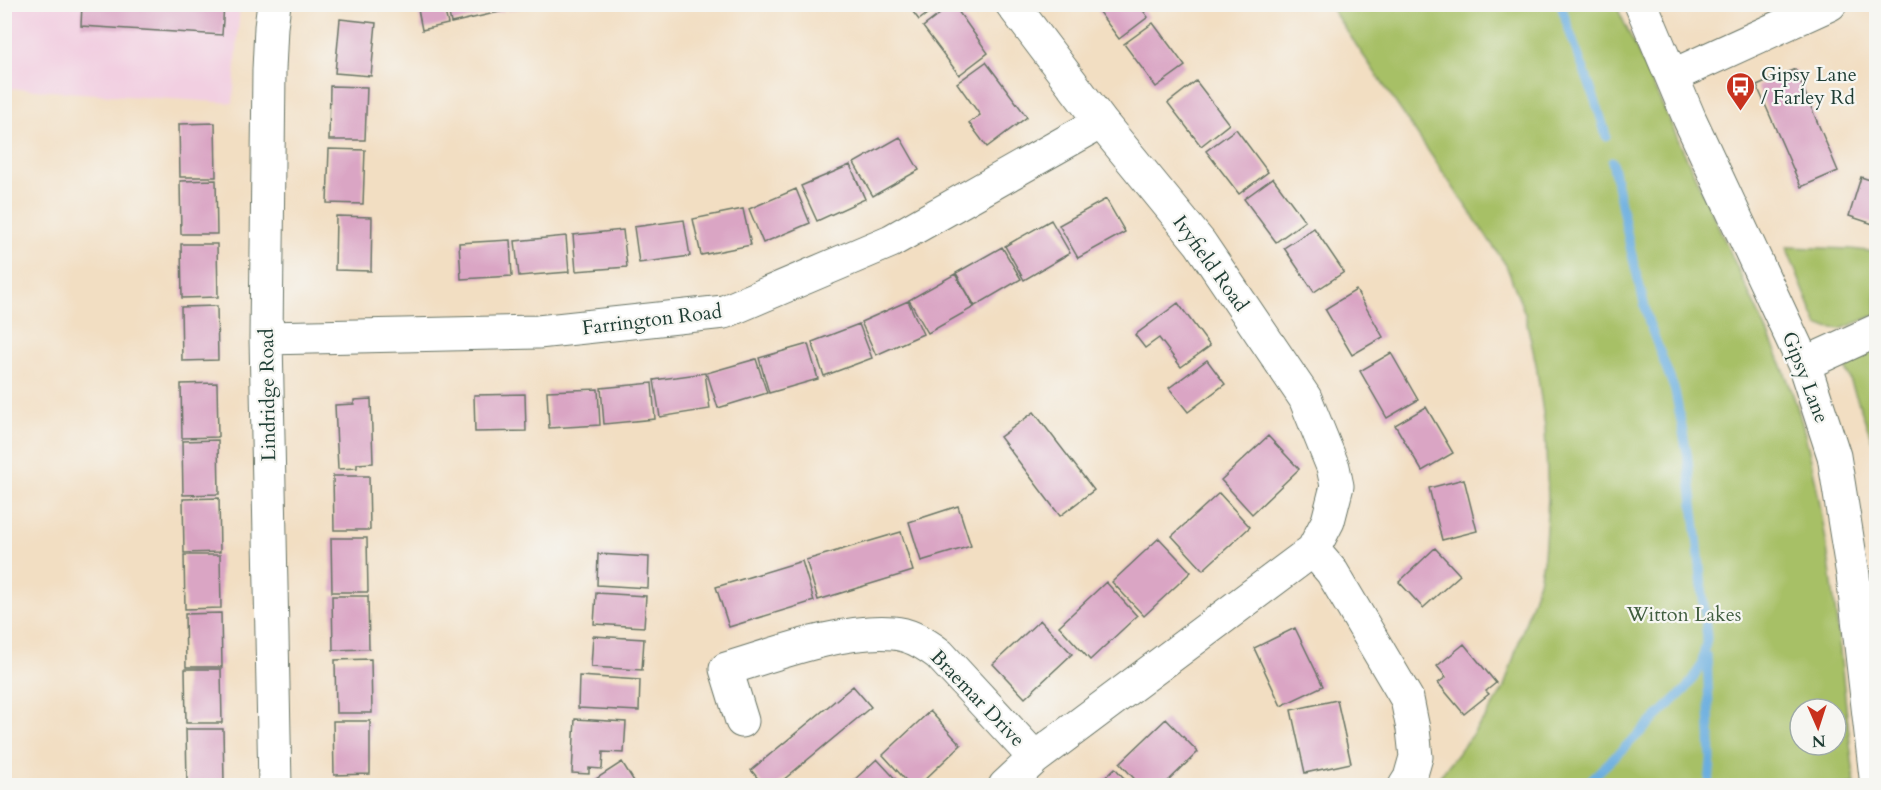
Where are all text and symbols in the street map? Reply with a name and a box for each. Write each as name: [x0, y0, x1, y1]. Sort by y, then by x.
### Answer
place label: Gipsy Lane / Farley Rd: [1761, 61, 1857, 111]
bus stop icon: Gipsy Lane / Farley Rd: [1724, 70, 1756, 112]
street label: Ivyfield Road: [1166, 210, 1255, 317]
street label: Farrington Road: [581, 297, 724, 341]
street label: Lindridge Road: [253, 328, 282, 462]
street label: Gipsy Lane: [1776, 328, 1835, 427]
park label: Witton Lakes: [1625, 601, 1742, 628]
street label: Braemar Drive: [924, 644, 1031, 753]
north arrow: [1788, 697, 1848, 757]
text: N: [1811, 730, 1826, 752]

